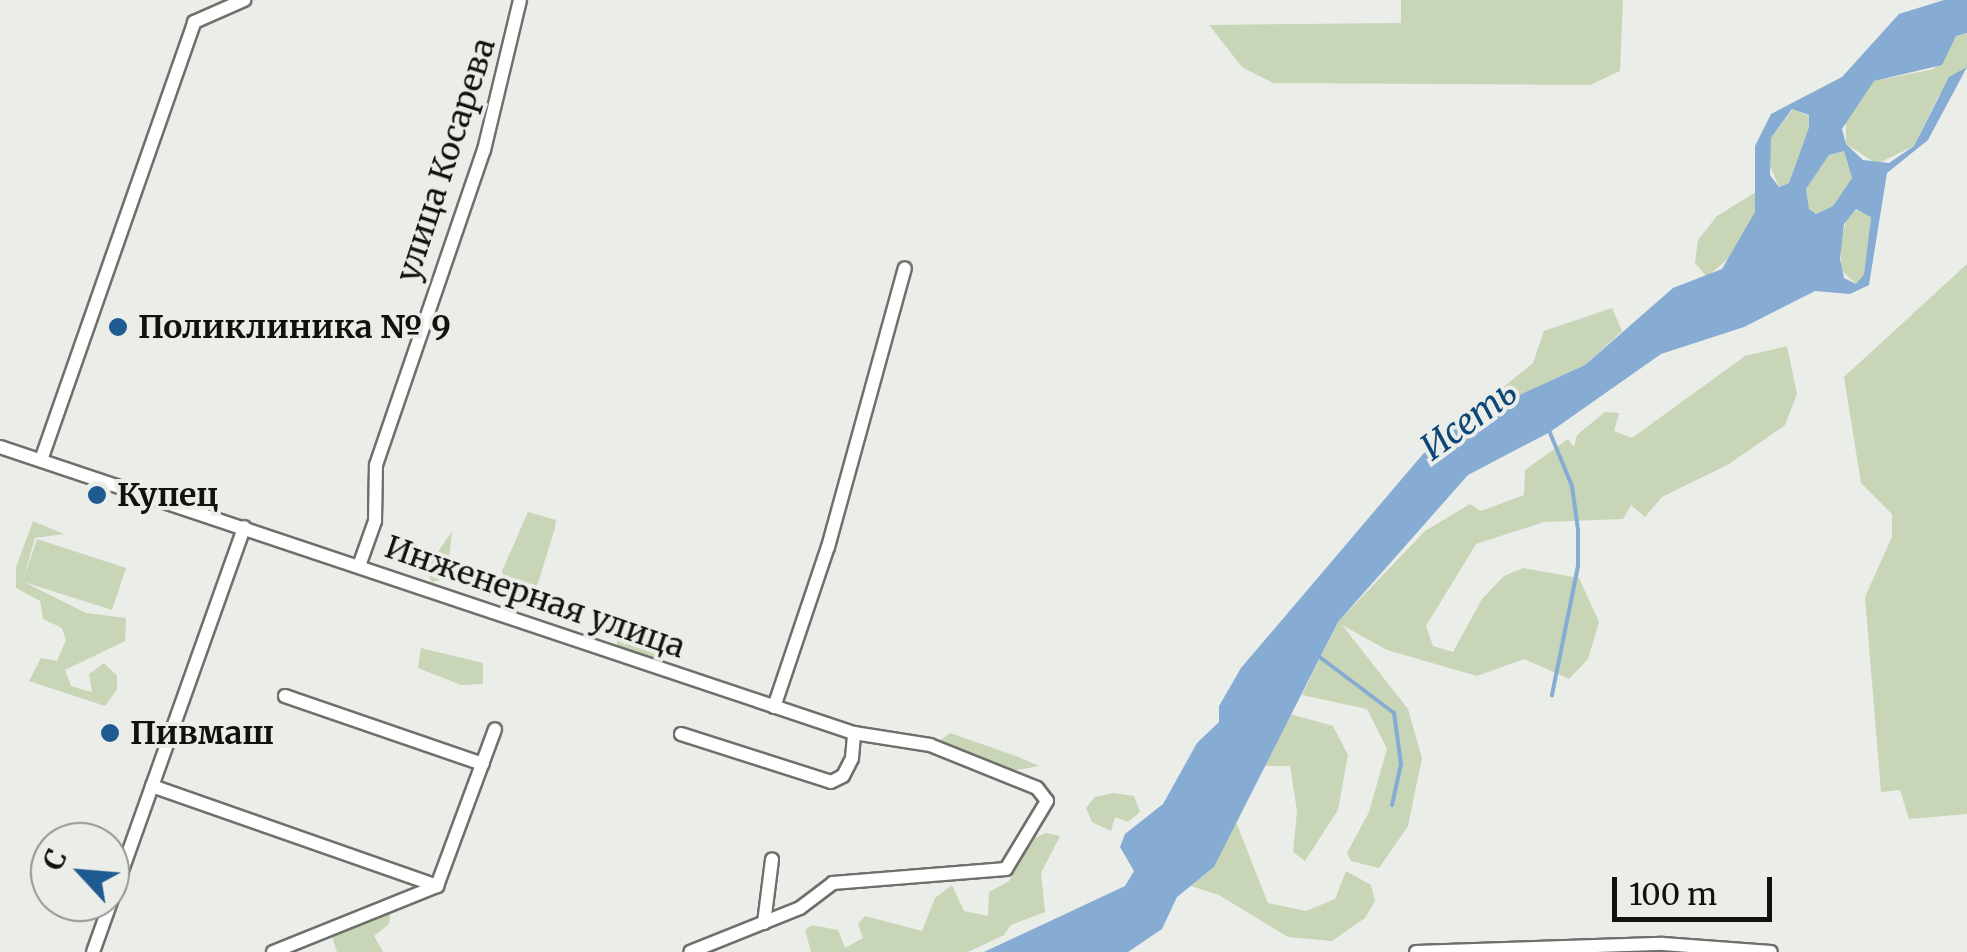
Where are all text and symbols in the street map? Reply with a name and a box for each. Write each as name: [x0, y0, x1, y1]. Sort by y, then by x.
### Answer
street label: улица Косарева: [389, 33, 503, 287]
place label: Поликлиника № 9: [138, 308, 451, 346]
marker: Поликлиника № 9: [107, 316, 129, 338]
water label: Исеть: [1413, 371, 1525, 469]
place label: Купец: [117, 476, 219, 514]
marker: Купец: [86, 484, 108, 506]
street label: Инженерная улица: [380, 528, 690, 666]
place label: Пивмаш: [130, 714, 274, 752]
marker: Пивмаш: [99, 722, 121, 744]
north arrow: [30, 822, 130, 922]
text: С: [35, 843, 75, 876]
scale bar: [1617, 857, 1777, 919]
text: 100 m: [1629, 875, 1717, 913]

